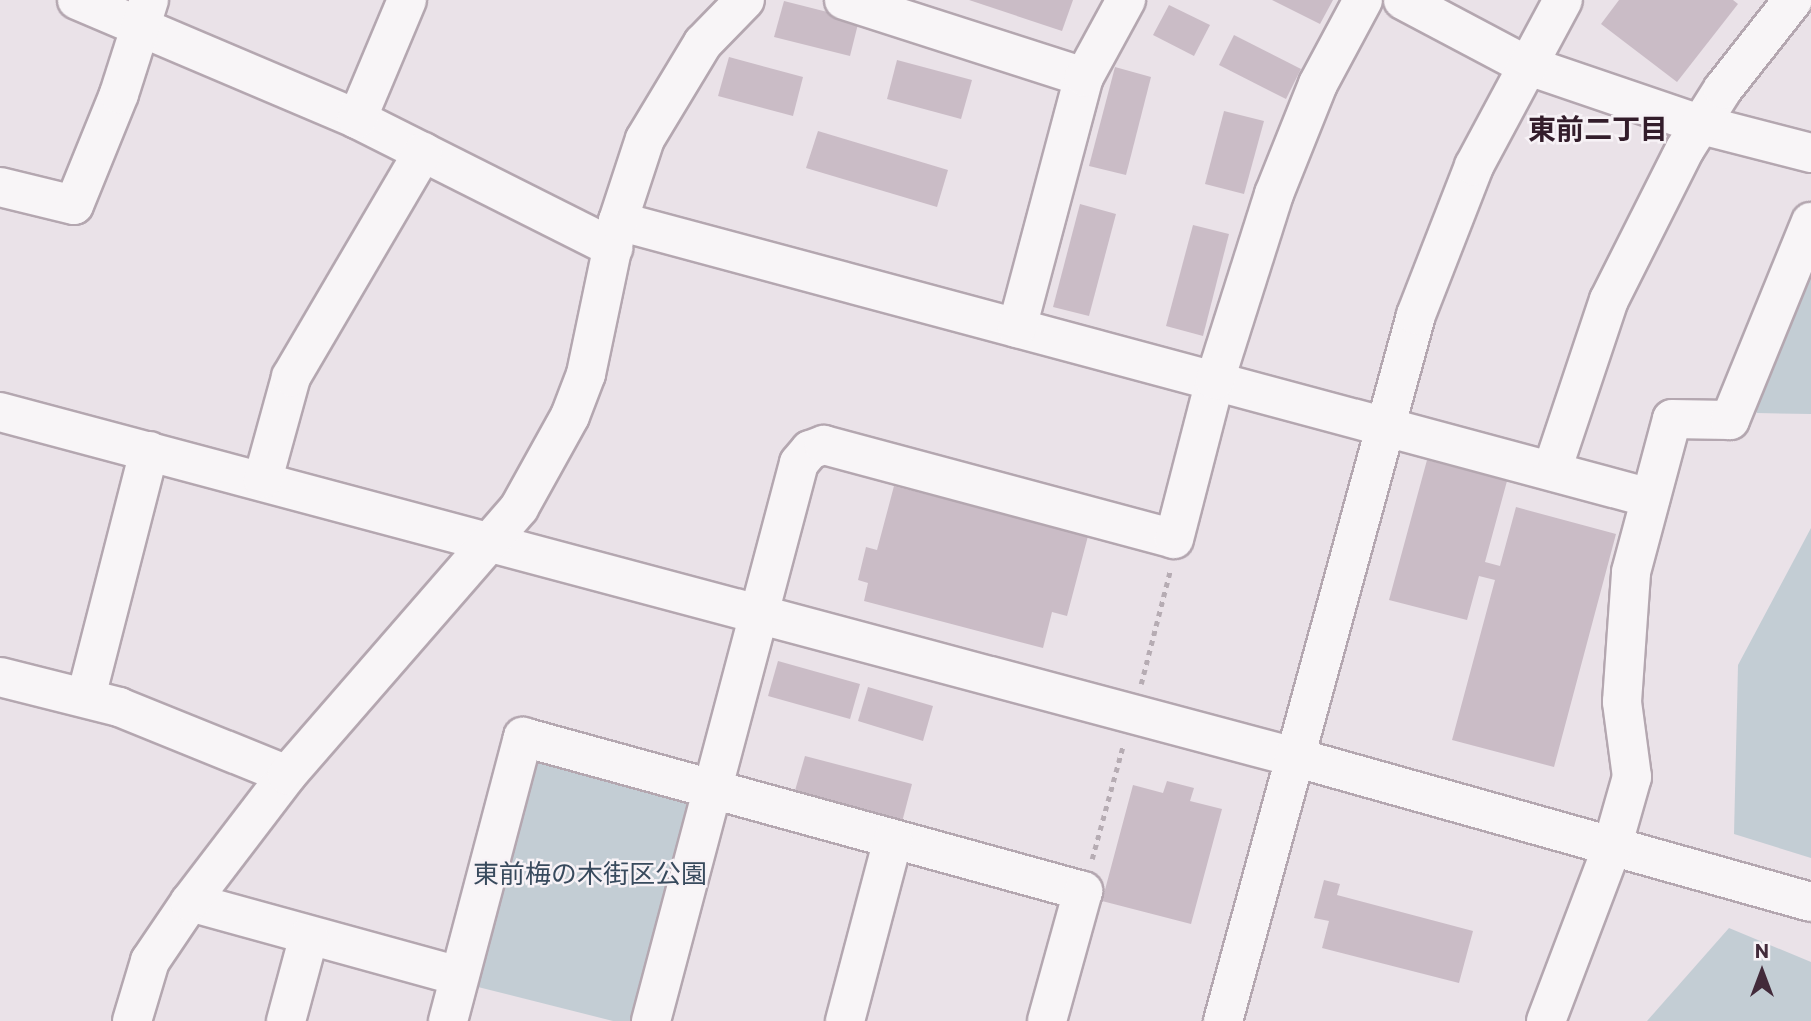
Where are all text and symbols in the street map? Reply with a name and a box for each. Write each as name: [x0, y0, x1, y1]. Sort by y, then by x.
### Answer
district label: 東前二丁目: [1528, 111, 1668, 145]
park label: 東前梅の木街区公園: [473, 857, 707, 889]
north arrow: [1727, 937, 1797, 1007]
text: N: [1755, 939, 1769, 962]

